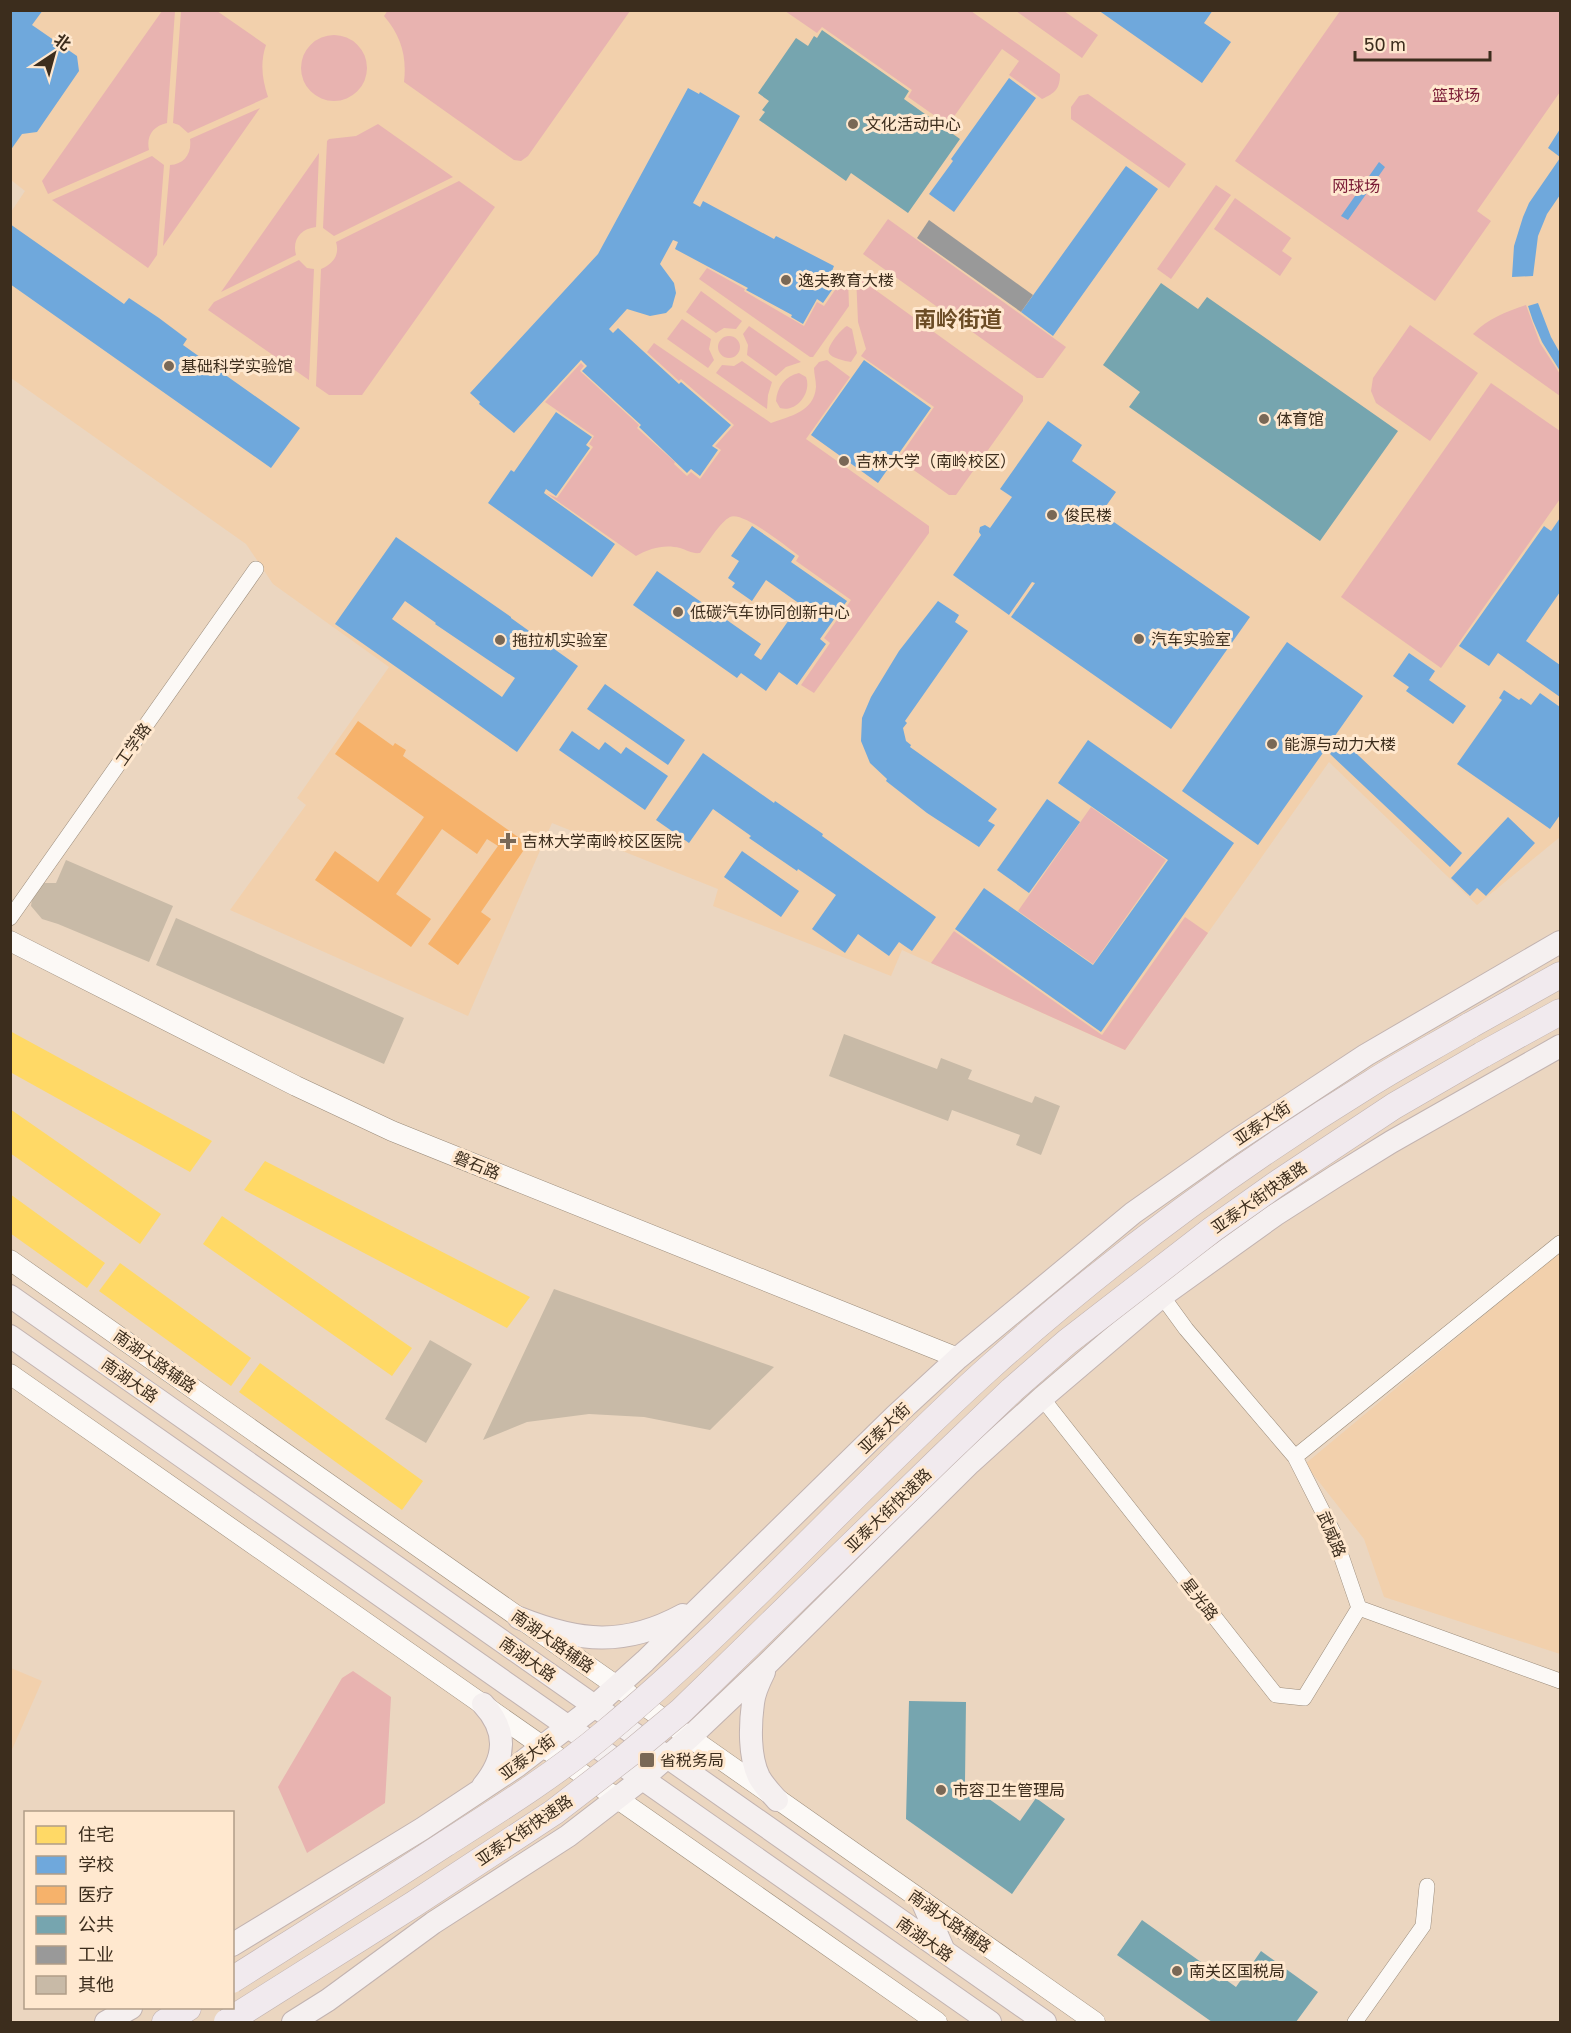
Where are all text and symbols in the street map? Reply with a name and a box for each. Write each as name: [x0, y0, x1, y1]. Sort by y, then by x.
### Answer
north arrow: [24, 24, 84, 84]
scale bar: [1355, 24, 1490, 62]
text: 北: [50, 29, 75, 55]
text: 50 m: [1364, 33, 1406, 55]
park label: 篮球场: [1432, 85, 1480, 105]
place label: 文化活动中心: [865, 114, 961, 134]
marker: 文化活动中心: [846, 117, 860, 131]
park label: 网球场: [1332, 176, 1380, 196]
place label: 逸夫教育大楼: [798, 270, 894, 290]
marker: 逸夫教育大楼: [779, 273, 793, 287]
district label: 南岭街道: [914, 305, 1002, 332]
place label: 基础科学实验馆: [181, 356, 293, 376]
marker: 基础科学实验馆: [162, 359, 176, 373]
place label: 体育馆: [1276, 409, 1324, 429]
marker: 体育馆: [1257, 412, 1271, 426]
place label: 吉林大学（南岭校区）: [856, 451, 1016, 471]
marker: 吉林大学（南岭校区）: [837, 454, 851, 468]
place label: 俊民楼: [1064, 505, 1112, 525]
marker: 俊民楼: [1045, 508, 1059, 522]
place label: 低碳汽车协同创新中心: [690, 602, 850, 622]
marker: 低碳汽车协同创新中心: [671, 605, 685, 619]
place label: 汽车实验室: [1151, 629, 1231, 649]
place label: 拖拉机实验室: [512, 630, 608, 650]
marker: 汽车实验室: [1132, 632, 1146, 646]
marker: 拖拉机实验室: [493, 633, 507, 647]
street label: 工学路: [111, 719, 155, 769]
place label: 能源与动力大楼: [1284, 734, 1396, 754]
marker: 能源与动力大楼: [1265, 737, 1279, 751]
place label: 吉林大学南岭校区医院: [522, 831, 682, 851]
marker: 吉林大学南岭校区医院: [499, 832, 517, 850]
street label: 亚泰大街: [1230, 1097, 1294, 1149]
street label: 磐石路: [451, 1147, 503, 1183]
street label: 亚泰大街快速路: [1207, 1157, 1311, 1237]
street label: 南湖大路辅路: [110, 1326, 200, 1396]
street label: 南湖大路: [98, 1354, 162, 1406]
street label: 亚泰大街: [854, 1399, 914, 1457]
street label: 亚泰大街快速路: [841, 1464, 935, 1556]
street label: 武威路: [1313, 1508, 1351, 1560]
street label: 星光路: [1177, 1574, 1223, 1624]
street label: 南湖大路辅路: [508, 1606, 598, 1676]
street label: 南湖大路: [496, 1633, 560, 1685]
street label: 亚泰大街: [495, 1730, 559, 1784]
place label: 省税务局: [660, 1750, 724, 1770]
marker: 省税务局: [638, 1751, 656, 1769]
place label: 市容卫生管理局: [953, 1780, 1065, 1800]
marker: 市容卫生管理局: [934, 1783, 948, 1797]
street label: 亚泰大街快速路: [472, 1790, 576, 1870]
legend: [24, 1811, 234, 2009]
text: 住宅: [78, 1823, 114, 1845]
text: 学校: [78, 1853, 114, 1875]
text: 医疗: [78, 1883, 114, 1905]
street label: 南湖大路辅路: [905, 1886, 995, 1956]
text: 公共: [78, 1913, 114, 1935]
street label: 南湖大路: [893, 1913, 957, 1965]
text: 工业: [78, 1943, 114, 1965]
place label: 南关区国税局: [1189, 1961, 1285, 1981]
marker: 南关区国税局: [1170, 1964, 1184, 1978]
text: 其他: [78, 1973, 114, 1995]

